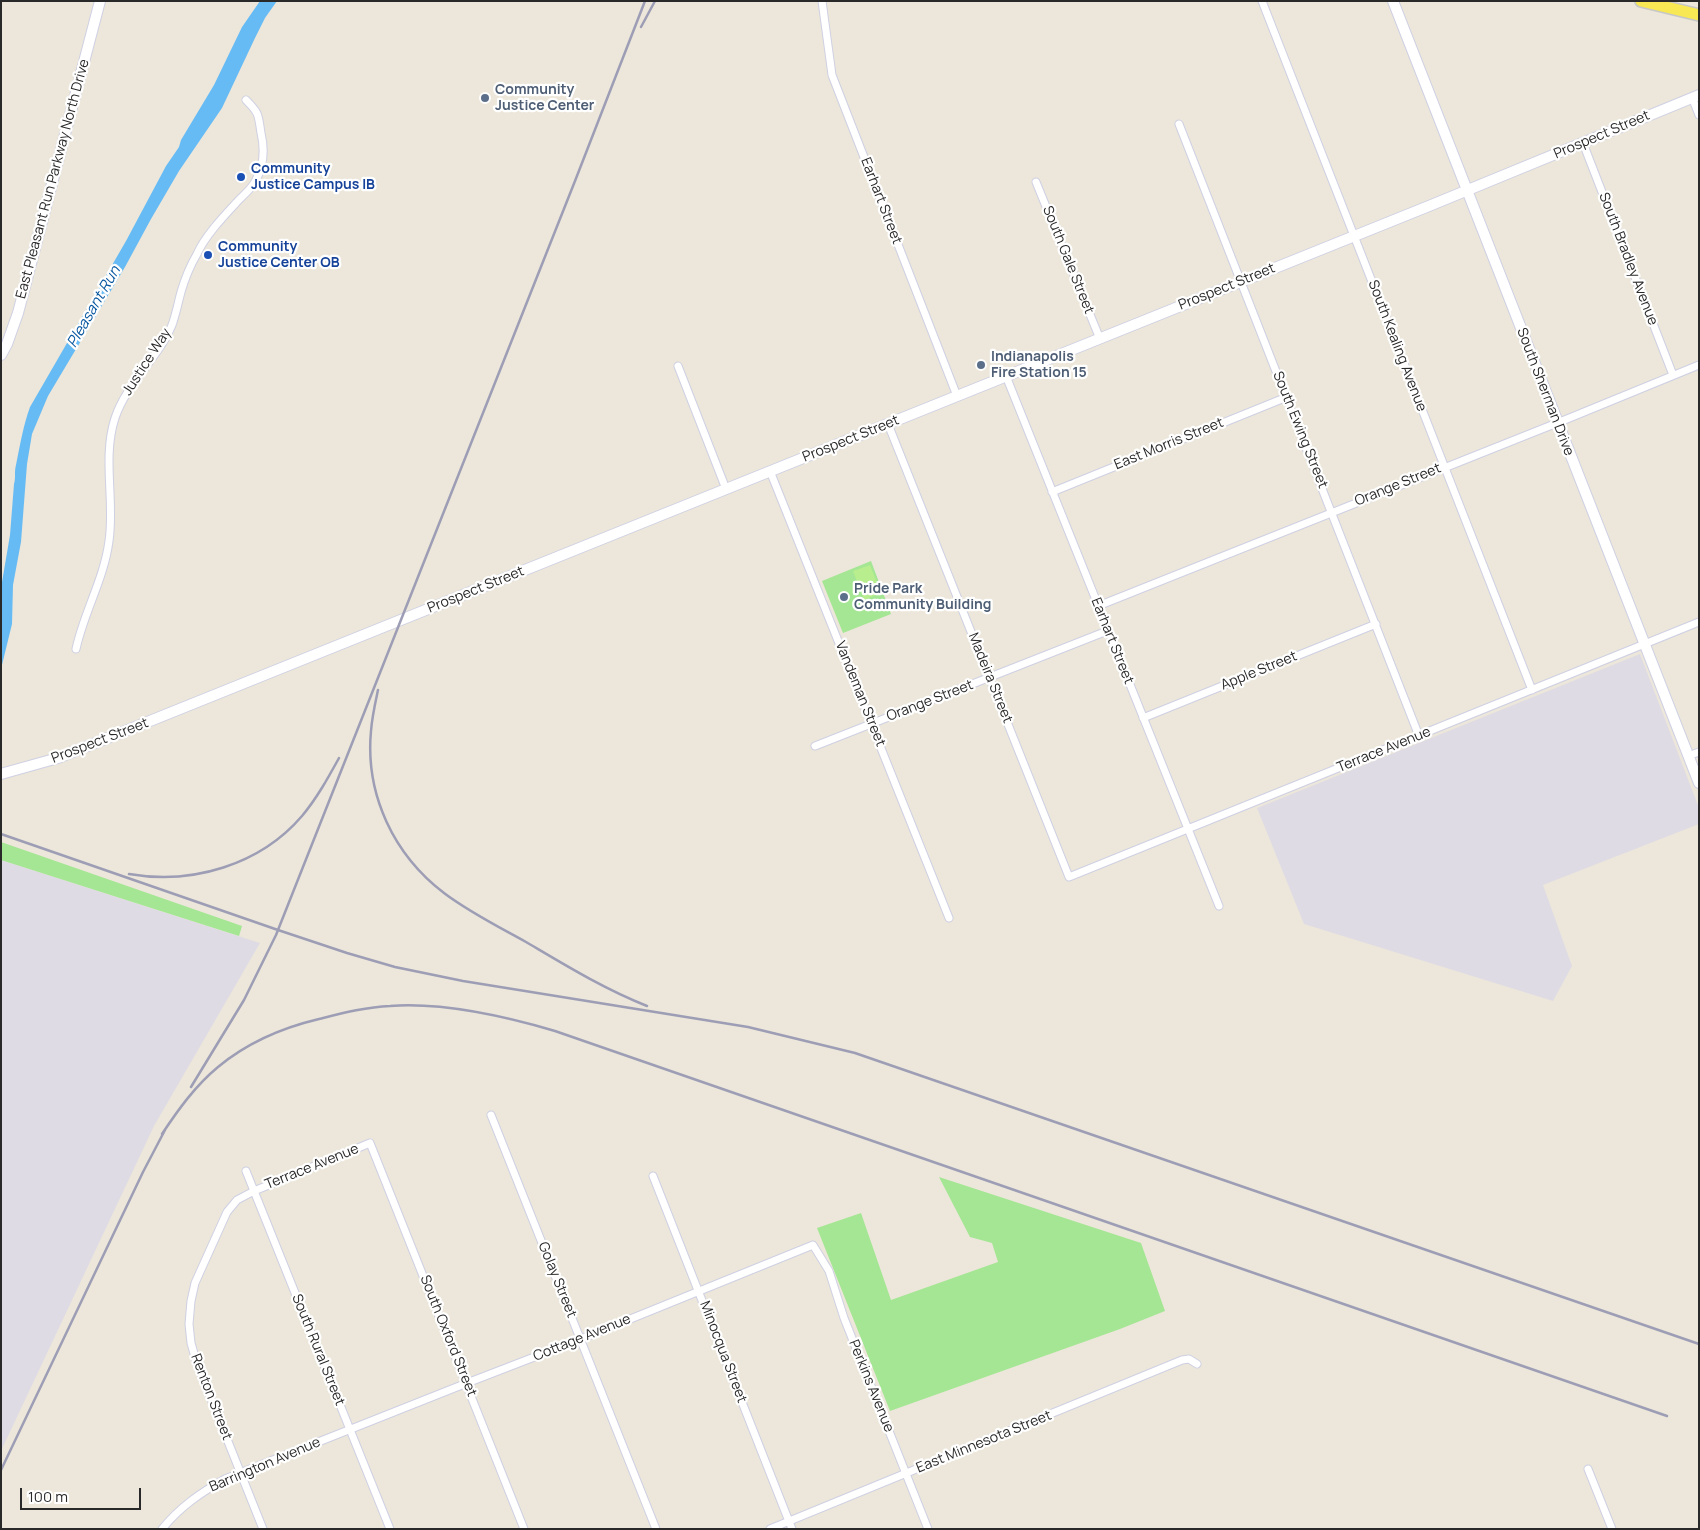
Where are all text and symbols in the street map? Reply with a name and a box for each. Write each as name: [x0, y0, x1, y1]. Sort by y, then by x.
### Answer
street label: East Pleasant Run Parkway North Drive: [13, 57, 93, 301]
place label: Community Justice Center: [495, 82, 594, 114]
marker: Community Justice Center: [479, 92, 491, 104]
street label: Prospect Street: [1551, 107, 1653, 163]
street label: Earhart Street: [857, 155, 905, 247]
place label: Community Justice Campus IB: [251, 161, 375, 193]
marker: Community Justice Campus IB: [235, 171, 247, 183]
street label: South Bradley Avenue: [1595, 190, 1661, 328]
street label: South Gale Street: [1039, 204, 1097, 316]
place label: Community Justice Center OB: [218, 239, 340, 272]
marker: Community Justice Center OB: [202, 249, 214, 261]
street label: Prospect Street: [1176, 260, 1278, 314]
water label: Pleasant Run: [63, 263, 125, 351]
street label: South Kealing Avenue: [1364, 278, 1430, 414]
street label: Justice Way: [119, 325, 175, 399]
street label: South Sherman Drive: [1513, 326, 1577, 458]
place label: Indianapolis Fire Station 15: [991, 349, 1087, 382]
marker: Indianapolis Fire Station 15: [975, 359, 987, 371]
street label: South Ewing Street: [1269, 369, 1331, 491]
street label: Prospect Street: [800, 412, 902, 466]
street label: East Morris Street: [1112, 414, 1226, 474]
street label: Orange Street: [1352, 460, 1444, 510]
street label: Prospect Street: [425, 563, 527, 617]
place label: Pride Park Community Building: [854, 581, 991, 614]
marker: Pride Park Community Building: [838, 591, 850, 603]
street label: Earhart Street: [1087, 595, 1137, 687]
street label: Madeira Street: [964, 630, 1016, 726]
street label: Vandeman Street: [831, 639, 889, 749]
street label: Apple Street: [1218, 648, 1300, 694]
street label: Orange Street: [884, 677, 976, 725]
street label: Prospect Street: [49, 715, 151, 767]
street label: Terrace Avenue: [1335, 724, 1433, 776]
street label: Terrace Avenue: [263, 1141, 361, 1193]
street label: Golay Street: [534, 1240, 580, 1320]
street label: South Oxford Street: [416, 1273, 480, 1399]
street label: South Rural Street: [288, 1292, 348, 1408]
street label: Minocqua Street: [696, 1299, 750, 1405]
street label: Cottage Avenue: [531, 1311, 633, 1365]
street label: Perkins Avenue: [845, 1337, 897, 1435]
street label: Renton Street: [187, 1352, 235, 1442]
street label: East Minnesota Street: [914, 1407, 1054, 1477]
street label: Barrington Avenue: [207, 1434, 323, 1496]
scale bar: [22, 1478, 144, 1510]
text: 100 m: [28, 1486, 68, 1507]

